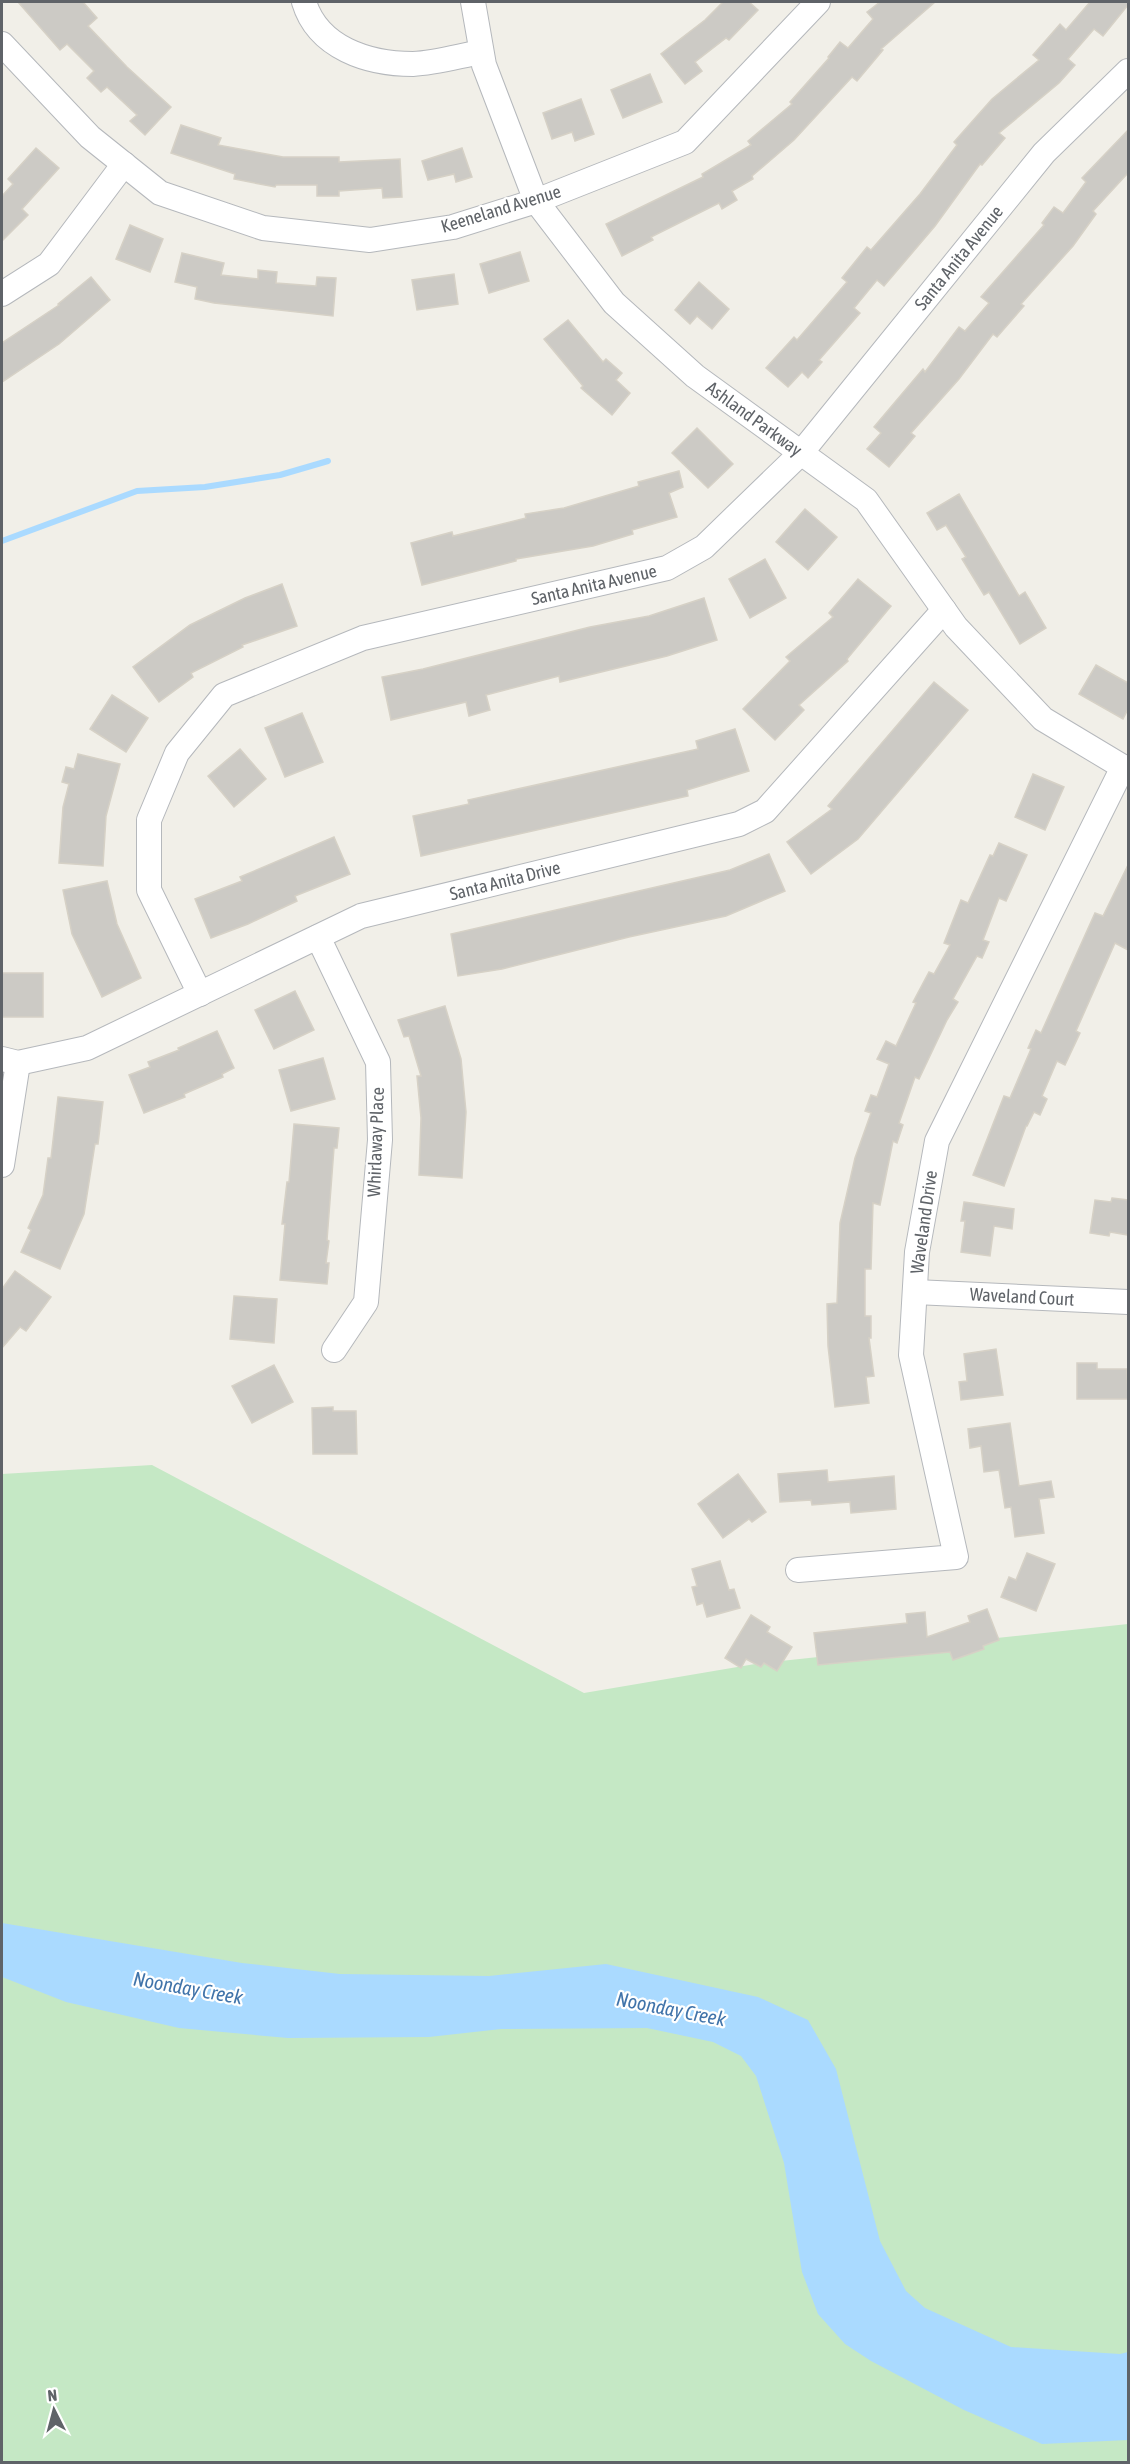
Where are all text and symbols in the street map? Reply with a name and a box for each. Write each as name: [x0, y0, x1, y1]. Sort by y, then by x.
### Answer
street label: Keeneland Avenue: [438, 180, 563, 237]
street label: Santa Anita Avenue: [910, 201, 1007, 314]
street label: Ashland Parkway: [702, 377, 806, 460]
street label: Santa Anita Avenue: [529, 560, 659, 609]
street label: Santa Anita Drive: [447, 857, 562, 904]
street label: Whirlaway Place: [363, 1087, 388, 1197]
street label: Waveland Drive: [906, 1169, 941, 1275]
street label: Waveland Court: [969, 1283, 1075, 1310]
water label: Noonday Creek: [131, 1967, 245, 2008]
water label: Noonday Creek: [614, 1987, 728, 2030]
north arrow: [24, 2380, 84, 2440]
text: N: [47, 2386, 58, 2405]

